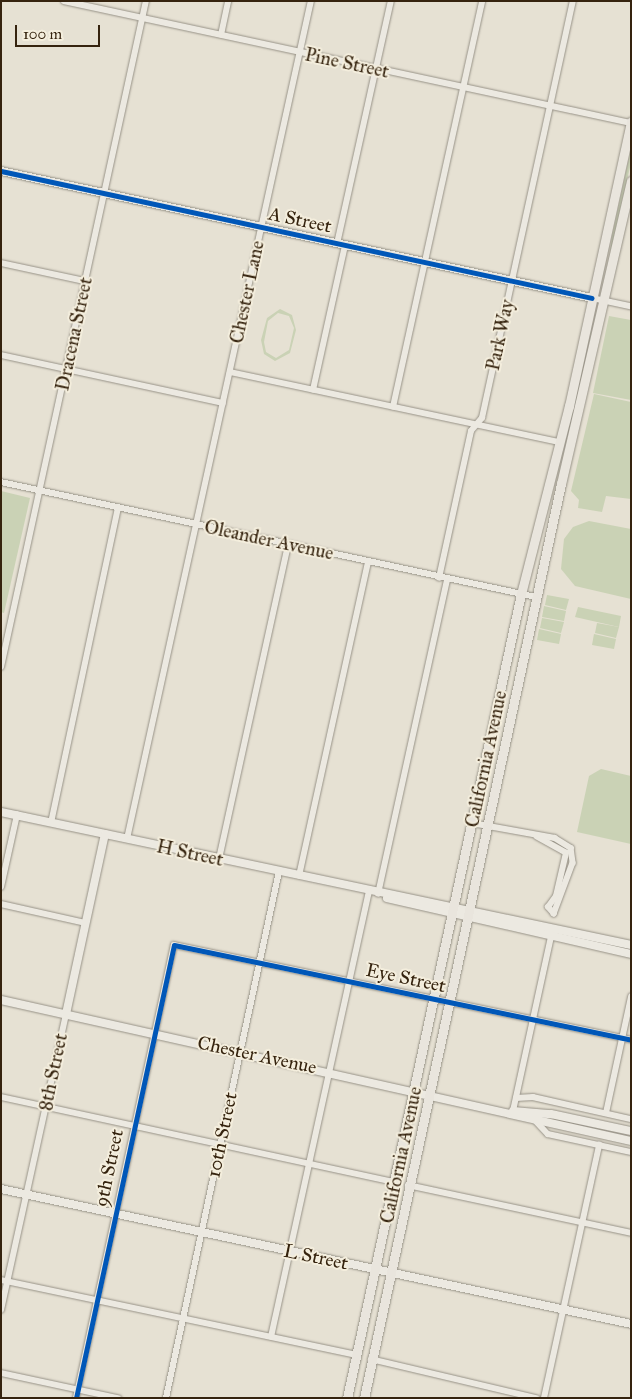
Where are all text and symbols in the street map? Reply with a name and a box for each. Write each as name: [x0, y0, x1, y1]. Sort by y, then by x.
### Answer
scale bar: [18, 15, 102, 47]
text: 100 m: [23, 25, 62, 43]
street label: Pine Street: [303, 43, 391, 83]
street label: A Street: [266, 202, 334, 238]
street label: Chester Lane: [225, 239, 269, 345]
street label: Dracena Street: [51, 275, 97, 393]
street label: Park Way: [481, 297, 519, 373]
street label: Oleander Avenue: [202, 515, 336, 565]
street label: California Avenue: [460, 689, 512, 829]
street label: H Street: [155, 835, 225, 871]
street label: Eye Street: [364, 958, 448, 998]
street label: 8th Street: [34, 1031, 72, 1113]
street label: Chester Avenue: [195, 1031, 319, 1079]
street label: California Avenue: [375, 1085, 427, 1225]
street label: 10th Street: [202, 1090, 242, 1180]
street label: 9th Street: [90, 1127, 128, 1209]
street label: L Street: [282, 1239, 350, 1275]

